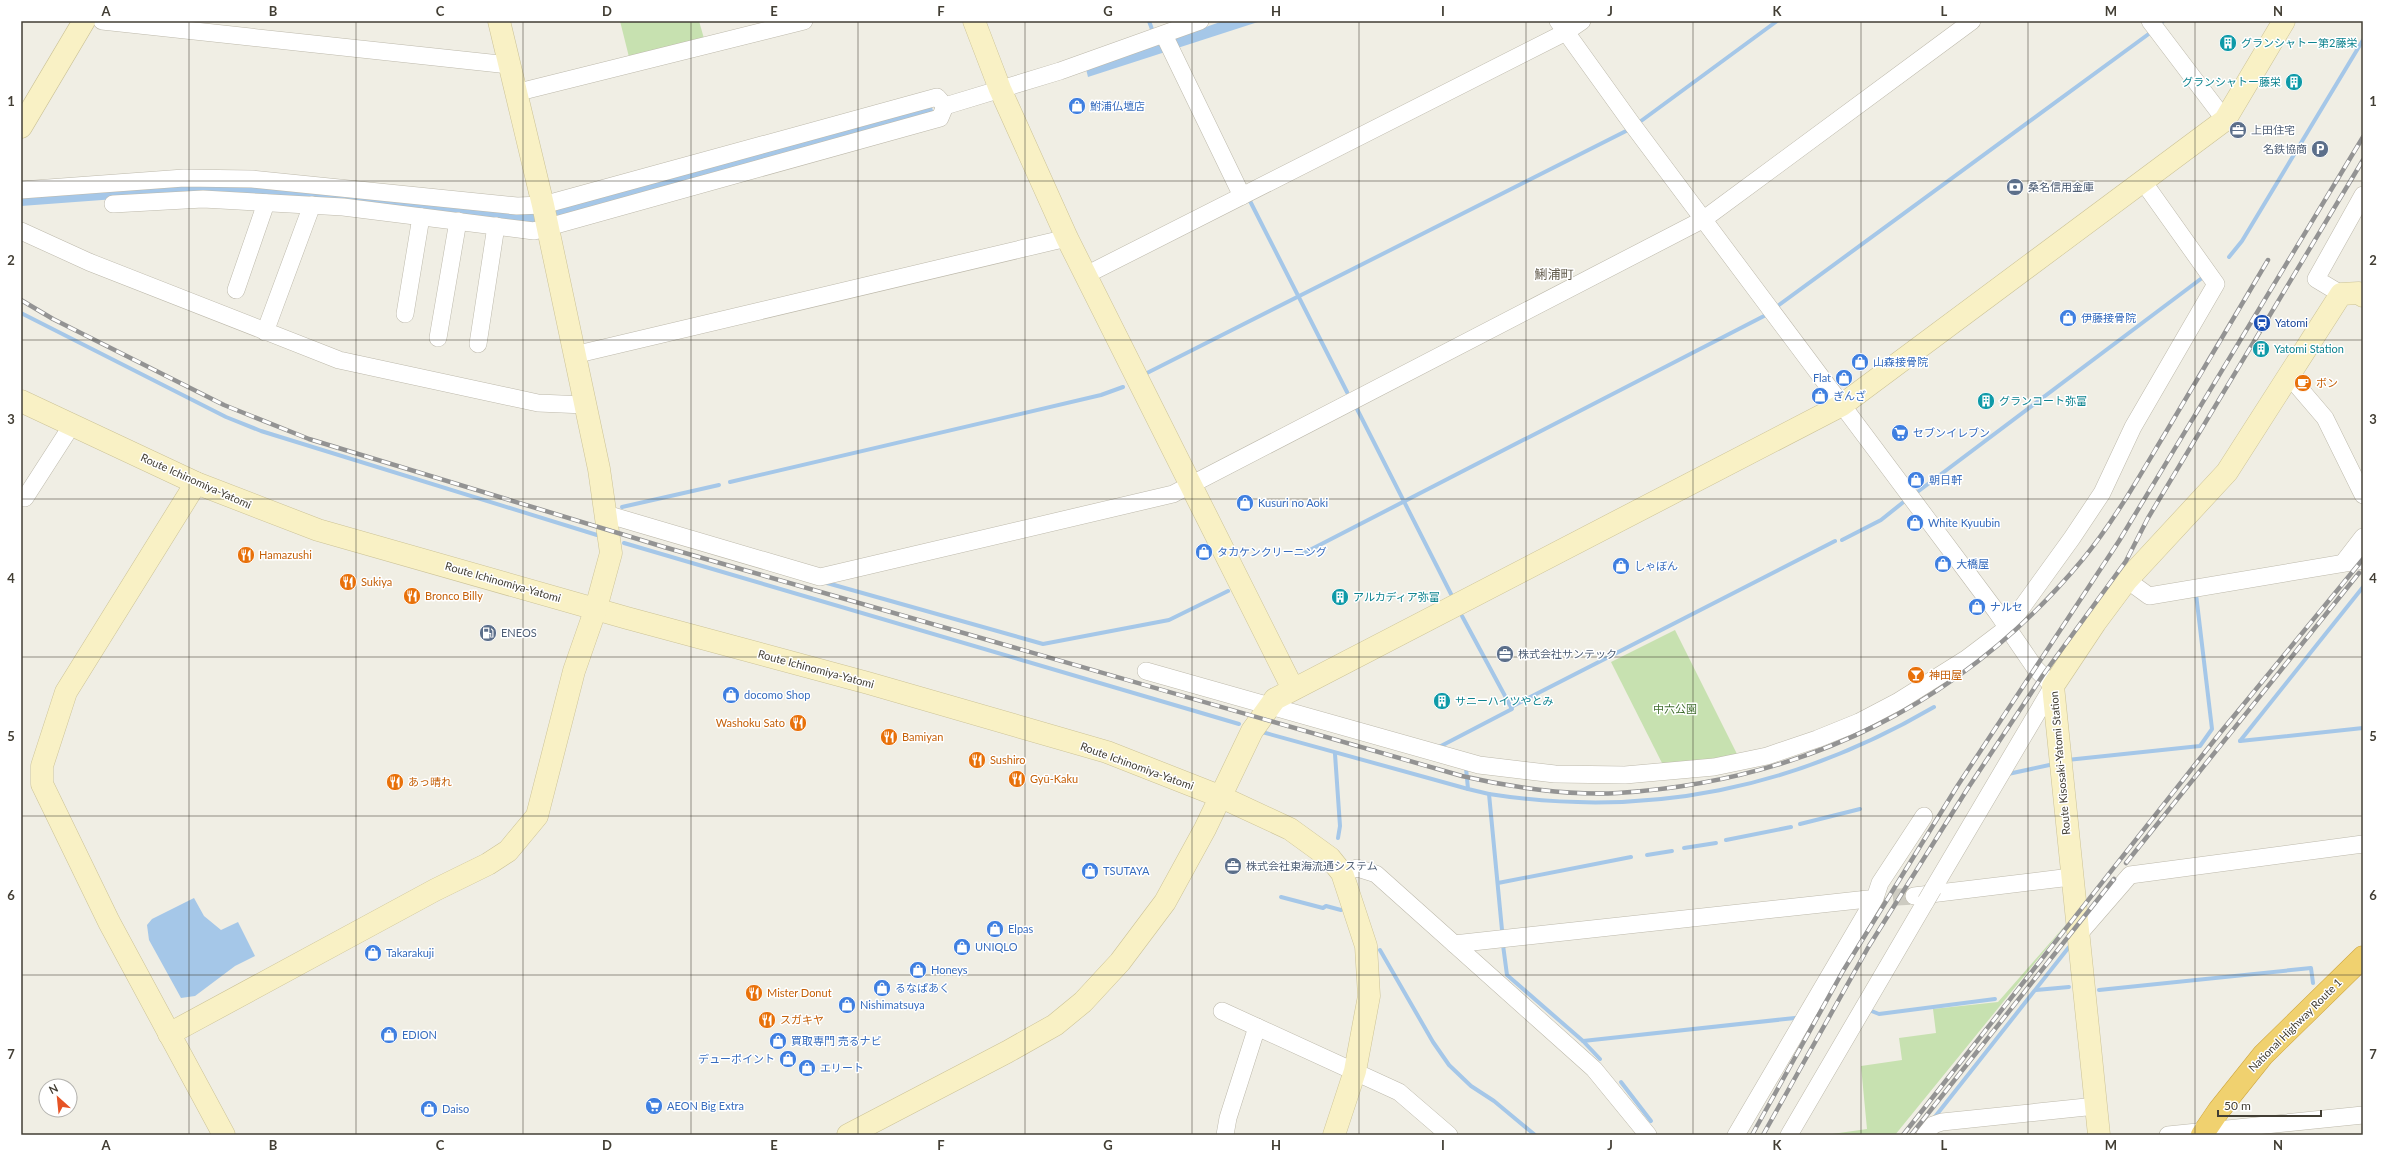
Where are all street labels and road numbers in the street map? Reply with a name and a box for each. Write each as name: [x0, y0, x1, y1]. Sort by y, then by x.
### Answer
street label: Route Ichinomiya-Yatomi: [139, 450, 254, 511]
street label: Route Ichinomiya-Yatomi: [444, 559, 563, 604]
street label: Route Ichinomiya-Yatomi: [757, 647, 876, 690]
street label: Route Kisosaki-Yatomi Station: [2047, 691, 2072, 835]
street label: Route Ichinomiya-Yatomi: [1079, 739, 1196, 792]
street label: National Highway Route 1: [2245, 975, 2344, 1074]

